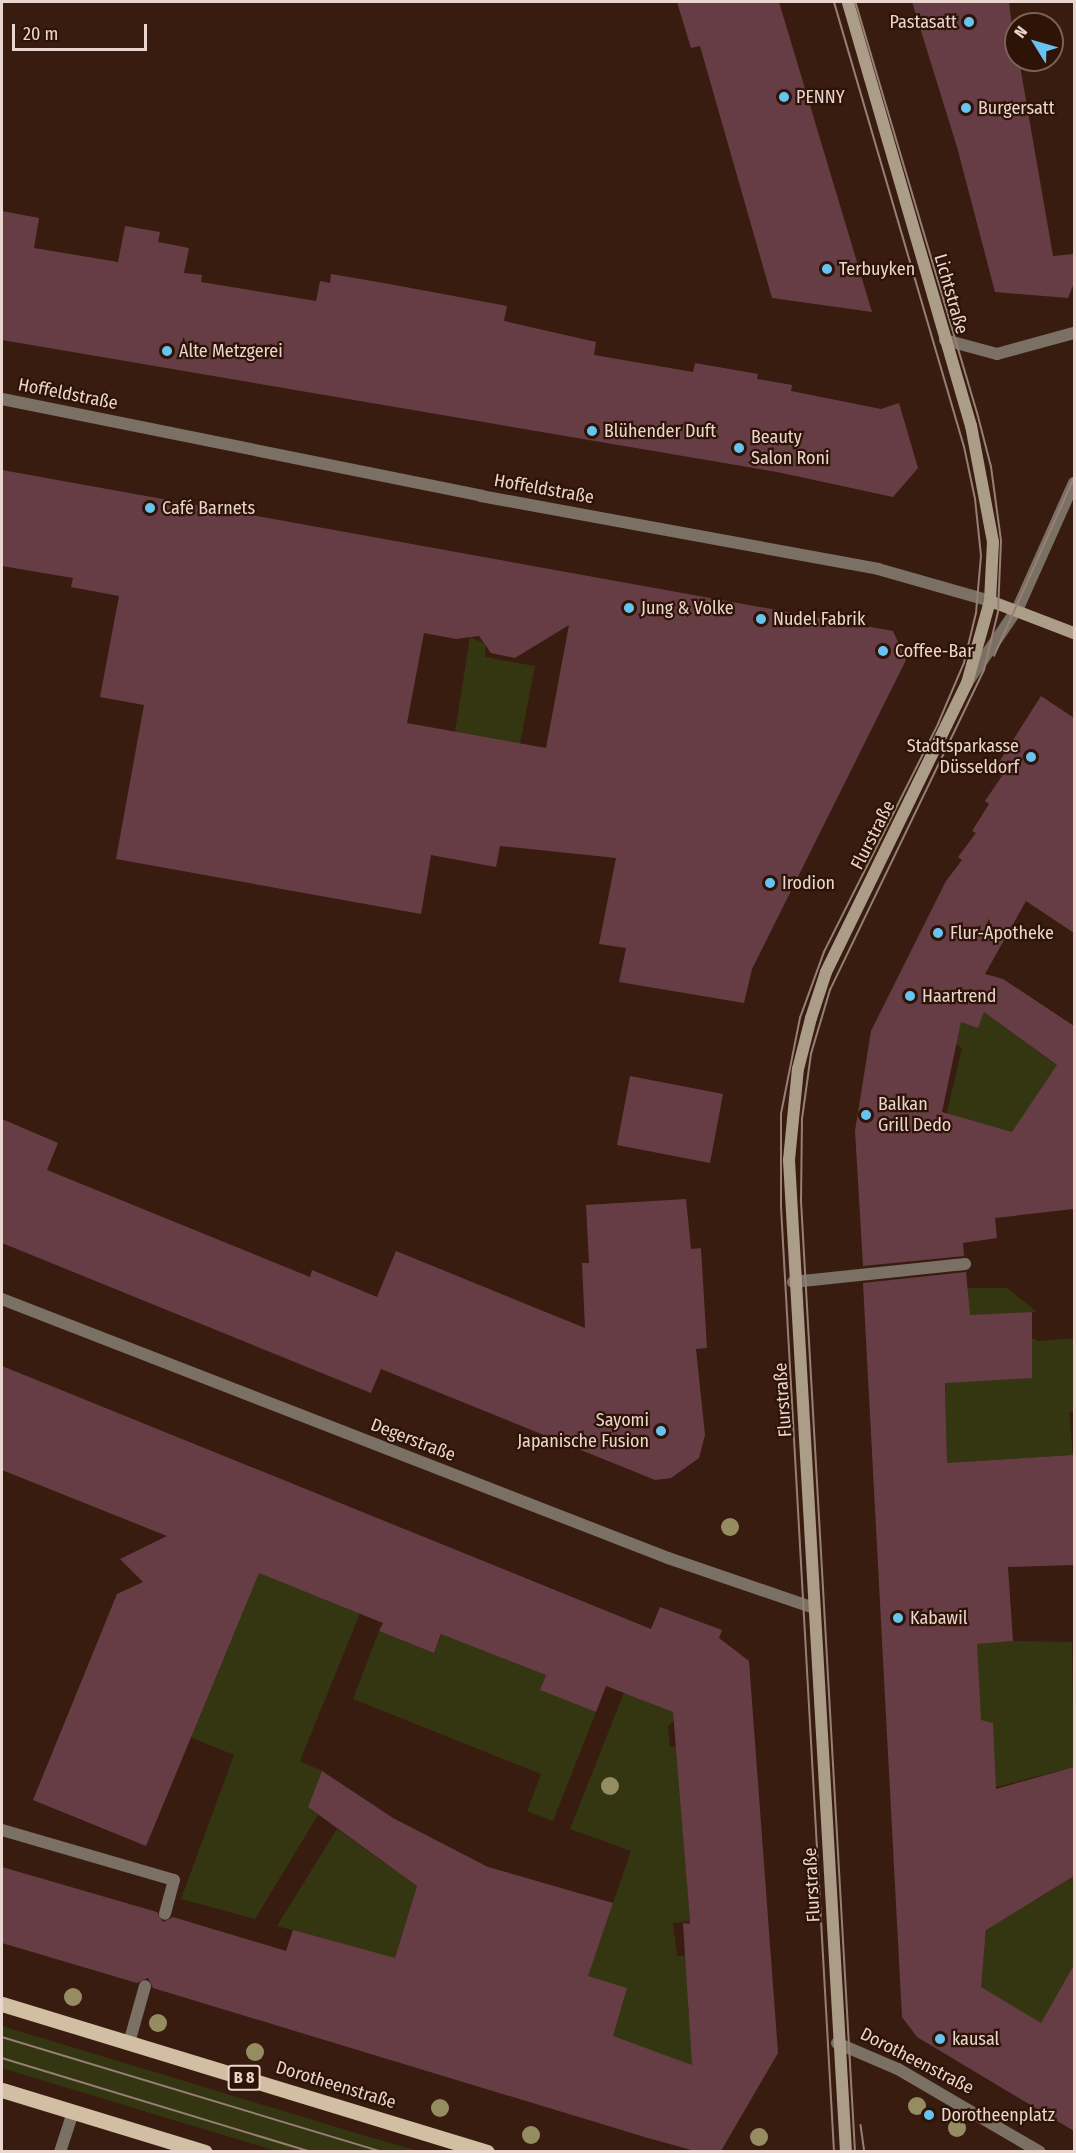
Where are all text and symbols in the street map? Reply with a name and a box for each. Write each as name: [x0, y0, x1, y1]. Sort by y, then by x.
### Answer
place label: Pastasatt: [890, 11, 957, 33]
scale bar: [15, 12, 150, 50]
north arrow: [1004, 12, 1064, 72]
marker: Pastasatt: [962, 15, 976, 29]
text: 20 m: [23, 23, 58, 45]
text: N: [1010, 23, 1031, 42]
place label: PENNY: [796, 86, 845, 108]
marker: PENNY: [777, 90, 791, 104]
place label: Burgersatt: [978, 97, 1055, 119]
marker: Burgersatt: [959, 101, 973, 115]
street label: Lichtstraße: [929, 252, 973, 336]
place label: Terbuyken: [839, 258, 915, 280]
marker: Terbuyken: [820, 262, 834, 276]
place label: Alte Metzgerei: [179, 340, 283, 362]
marker: Alte Metzgerei: [160, 344, 174, 358]
street label: Hoffeldstraße: [16, 374, 120, 414]
place label: Blühender Duft: [604, 420, 716, 442]
marker: Blühender Duft: [585, 424, 599, 438]
place label: Beauty Salon Roni: [751, 427, 829, 470]
marker: Beauty Salon Roni: [732, 441, 746, 455]
street label: Hoffeldstraße: [492, 470, 596, 508]
place label: Café Barnets: [162, 497, 255, 519]
marker: Café Barnets: [143, 501, 157, 515]
place label: Jung & Volke: [641, 597, 734, 619]
marker: Jung & Volke: [622, 601, 636, 615]
place label: Nudel Fabrik: [773, 608, 865, 630]
marker: Nudel Fabrik: [754, 612, 768, 626]
place label: Coffee-Bar: [895, 640, 973, 662]
marker: Coffee-Bar: [876, 644, 890, 658]
place label: Stadtsparkasse Düsseldorf: [907, 736, 1019, 778]
marker: Stadtsparkasse Düsseldorf: [1024, 750, 1038, 764]
street label: Flurstraße: [846, 797, 900, 873]
place label: Irodion: [782, 872, 835, 894]
marker: Irodion: [763, 876, 777, 890]
place label: Flur-Apotheke: [950, 922, 1054, 944]
marker: Flur-Apotheke: [931, 926, 945, 940]
place label: Haartrend: [922, 985, 996, 1007]
marker: Haartrend: [903, 989, 917, 1003]
place label: Balkan Grill Dedo: [878, 1094, 951, 1136]
marker: Balkan Grill Dedo: [859, 1108, 873, 1122]
street label: Flurstraße: [770, 1362, 796, 1438]
place label: Sayomi Japanische Fusion: [517, 1410, 649, 1452]
street label: Degerstraße: [368, 1414, 458, 1466]
marker: Sayomi Japanische Fusion: [654, 1424, 668, 1438]
place label: Kabawil: [910, 1607, 967, 1629]
marker: Kabawil: [891, 1611, 905, 1625]
street label: Flurstraße: [799, 1847, 825, 1923]
street label: Dorotheenstraße: [857, 2023, 977, 2099]
place label: kausal: [952, 2028, 999, 2050]
marker: kausal: [933, 2032, 947, 2046]
street label: Dorotheenstraße: [273, 2056, 399, 2114]
road number: B 8: [228, 2065, 260, 2091]
place label: Dorotheenplatz: [941, 2104, 1055, 2126]
marker: Dorotheenplatz: [922, 2108, 936, 2122]

